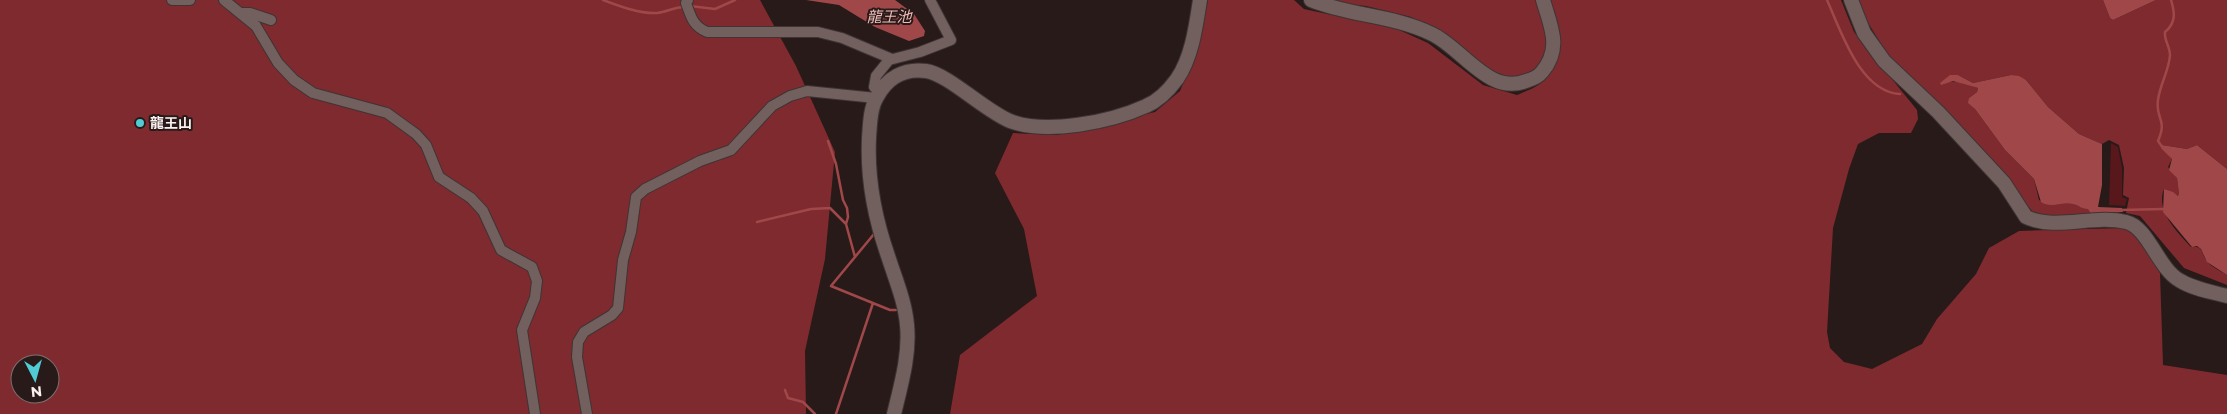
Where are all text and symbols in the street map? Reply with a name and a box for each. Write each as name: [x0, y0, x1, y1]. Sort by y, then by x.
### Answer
water label: 龍王池: [866, 7, 913, 26]
place label: 龍王山: [150, 114, 192, 132]
marker: 龍王山: [134, 117, 146, 129]
north arrow: [10, 354, 60, 404]
text: N: [30, 382, 43, 401]

